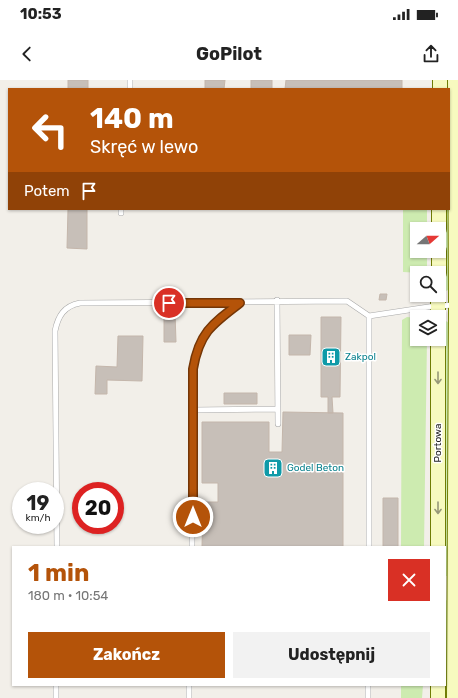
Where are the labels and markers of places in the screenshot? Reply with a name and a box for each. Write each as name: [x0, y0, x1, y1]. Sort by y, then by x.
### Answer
pin: [152, 286, 186, 320]
building icon: Zakpol: [320, 346, 342, 368]
place label: Zakpol: [345, 351, 376, 363]
building icon: Godel Beton: [262, 457, 284, 479]
place label: Godel Beton: [287, 462, 344, 474]

